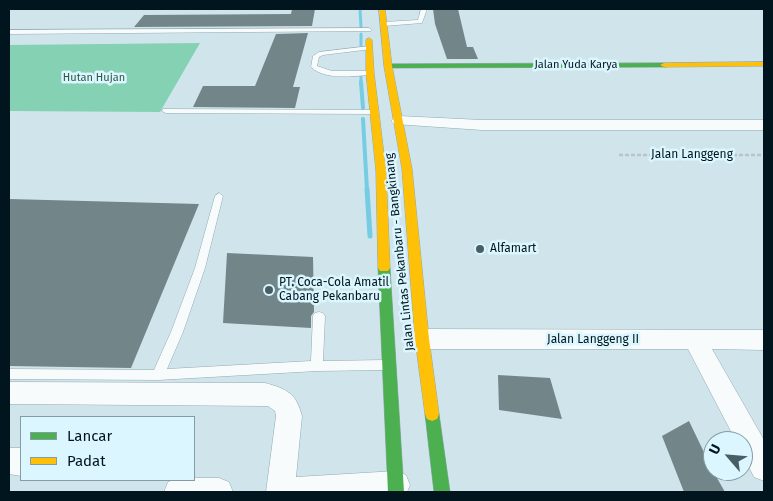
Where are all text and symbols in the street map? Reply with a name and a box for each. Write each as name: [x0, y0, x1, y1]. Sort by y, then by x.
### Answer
street label: Jalan Yuda Karya: [535, 58, 617, 72]
park label: Hutan Hujan: [63, 71, 125, 85]
street label: Jalan Langgeng: [651, 148, 733, 162]
street label: Jalan Lintas Pekanbaru - Bangkinang: [382, 153, 418, 351]
place label: Alfamart: [490, 242, 536, 256]
marker: Alfamart: [474, 243, 486, 255]
place label: PT. Coca-Cola Amatil Cabang Pekanbaru: [279, 276, 389, 304]
marker: PT. Coca-Cola Amatil Cabang Pekanbaru: [263, 284, 275, 296]
street label: Jalan Langgeng II: [547, 333, 639, 347]
legend: [20, 416, 195, 481]
text: Lancar: [67, 427, 112, 445]
north arrow: [703, 431, 753, 481]
text: U: [705, 441, 725, 457]
text: Padat: [67, 452, 106, 470]

